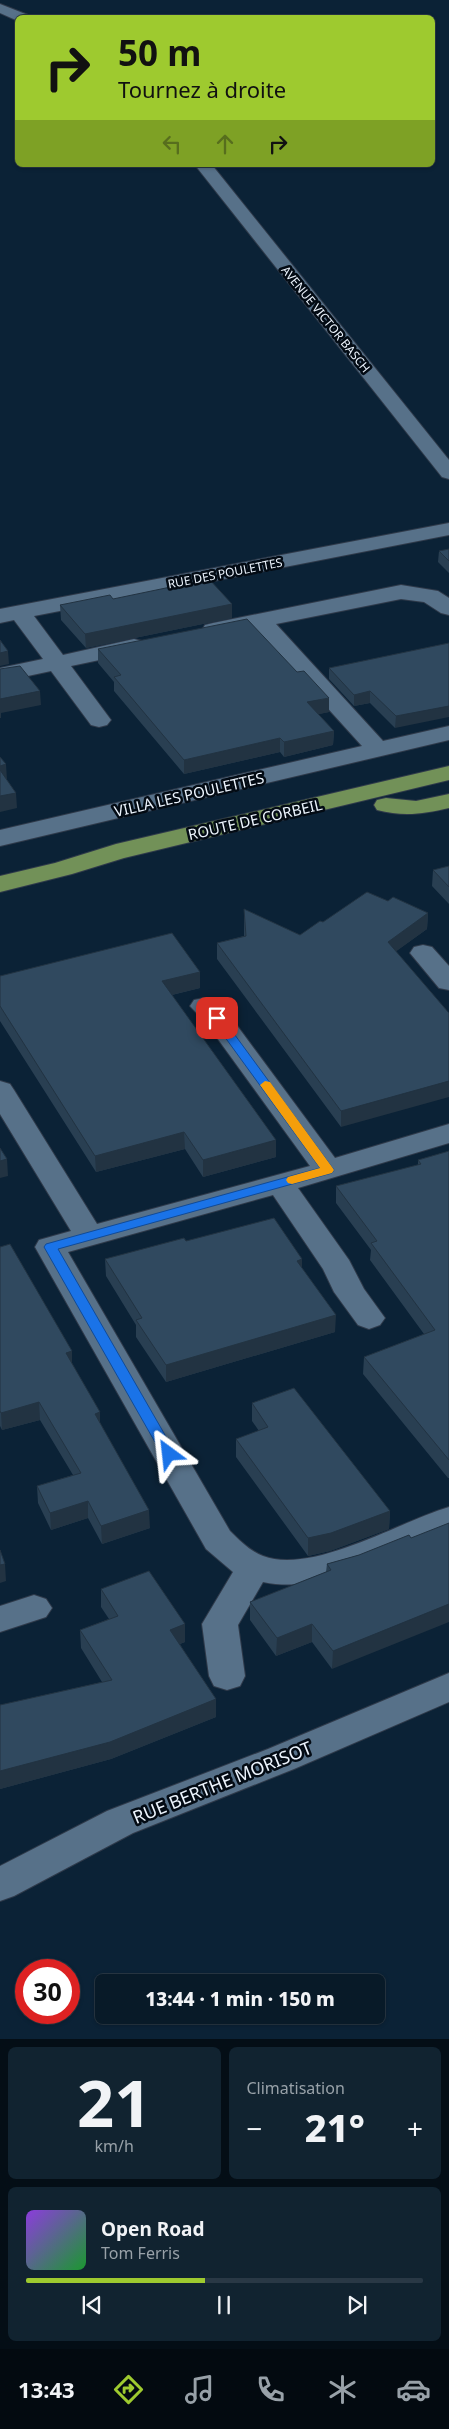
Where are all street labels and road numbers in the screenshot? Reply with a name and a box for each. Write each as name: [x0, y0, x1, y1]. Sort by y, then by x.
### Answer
street label: AVENUE VICTOR BASCH: [278, 262, 374, 376]
street label: RUE DES POULETTES: [166, 553, 284, 592]
street label: VILLA LES POULETTES: [112, 767, 266, 821]
street label: ROUTE DE CORBEIL: [186, 794, 324, 844]
street label: RUE BERTHE MORISOT: [129, 1735, 315, 1829]

